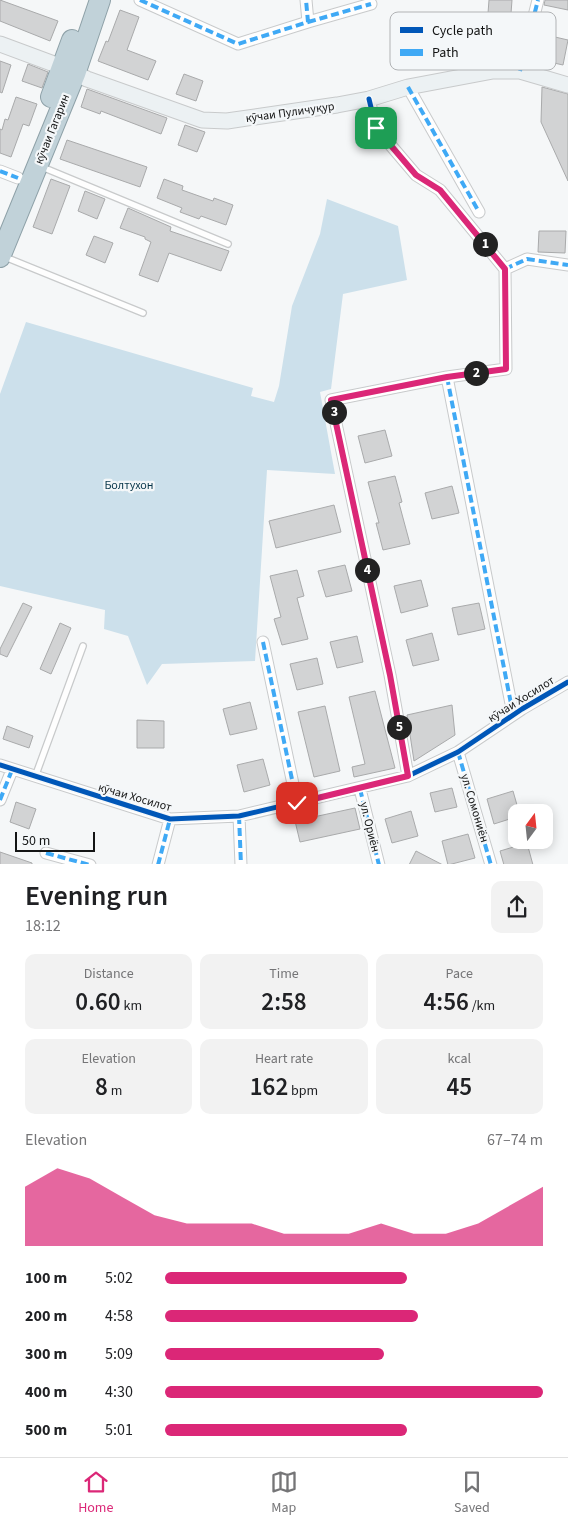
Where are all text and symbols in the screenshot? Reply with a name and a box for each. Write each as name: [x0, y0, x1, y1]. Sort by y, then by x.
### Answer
legend: [390, 12, 556, 70]
text: Cycle path: [432, 21, 493, 41]
text: Path: [432, 43, 459, 63]
street label: кӯчаи Гагарин: [31, 91, 74, 167]
street label: кӯчаи Пуличуқур: [245, 98, 336, 127]
pin: [355, 107, 397, 149]
icon: arrive: [362, 114, 390, 142]
pin: 1: [472, 232, 498, 256]
text: 1: [482, 234, 489, 254]
pin: 2: [464, 360, 488, 386]
text: 2: [473, 363, 480, 383]
pin: 3: [322, 400, 346, 424]
text: 3: [331, 402, 338, 422]
park label: Болтухон: [104, 477, 154, 494]
pin: 4: [354, 558, 380, 582]
text: 4: [364, 560, 371, 580]
street label: кӯчаи Хосилот: [485, 672, 558, 727]
pin: 5: [386, 714, 412, 740]
text: 5: [396, 717, 403, 737]
street label: ул. Сомониён: [456, 772, 493, 845]
street label: кӯчаи Хосилот: [96, 779, 174, 816]
pin: [276, 782, 318, 824]
icon: check: [283, 789, 311, 817]
street label: ул. Ориён: [355, 800, 384, 854]
north arrow: [508, 804, 552, 849]
map controls: [508, 804, 553, 849]
scale bar: [15, 829, 95, 853]
text: 50 m: [22, 831, 50, 851]
text: Evening run: [25, 876, 168, 916]
button: share: [491, 881, 543, 933]
text: 18:12: [25, 915, 61, 937]
text: Distance: [84, 964, 134, 984]
text: Time: [269, 964, 299, 984]
text: Pace: [446, 964, 473, 984]
text: 0.60: [75, 984, 121, 1020]
text: 2:58: [261, 984, 307, 1020]
text: 4:56: [424, 984, 469, 1020]
text: km: [121, 996, 142, 1016]
text: /km: [469, 996, 495, 1016]
text: Elevation: [81, 1049, 136, 1069]
text: Heart rate: [255, 1049, 313, 1069]
text: kcal: [448, 1049, 471, 1069]
text: 8: [95, 1069, 108, 1105]
text: 162: [250, 1069, 288, 1105]
text: 45: [446, 1069, 472, 1105]
text: m: [108, 1081, 122, 1101]
text: bpm: [288, 1081, 318, 1101]
text: Elevation: [25, 1129, 87, 1151]
text: 67–74 m: [487, 1129, 543, 1151]
text: 100 m: [25, 1267, 67, 1289]
text: 5:02: [105, 1267, 133, 1289]
text: 200 m: [25, 1305, 67, 1327]
text: 4:58: [105, 1305, 133, 1327]
text: 300 m: [25, 1343, 67, 1365]
text: 5:09: [105, 1343, 133, 1365]
text: 400 m: [25, 1381, 67, 1403]
text: 4:30: [105, 1381, 133, 1403]
text: 500 m: [25, 1419, 67, 1441]
text: 5:01: [105, 1419, 133, 1441]
tab: Home: [78, 1468, 113, 1518]
tab: Map: [270, 1468, 298, 1518]
tab: Saved: [454, 1468, 490, 1518]

